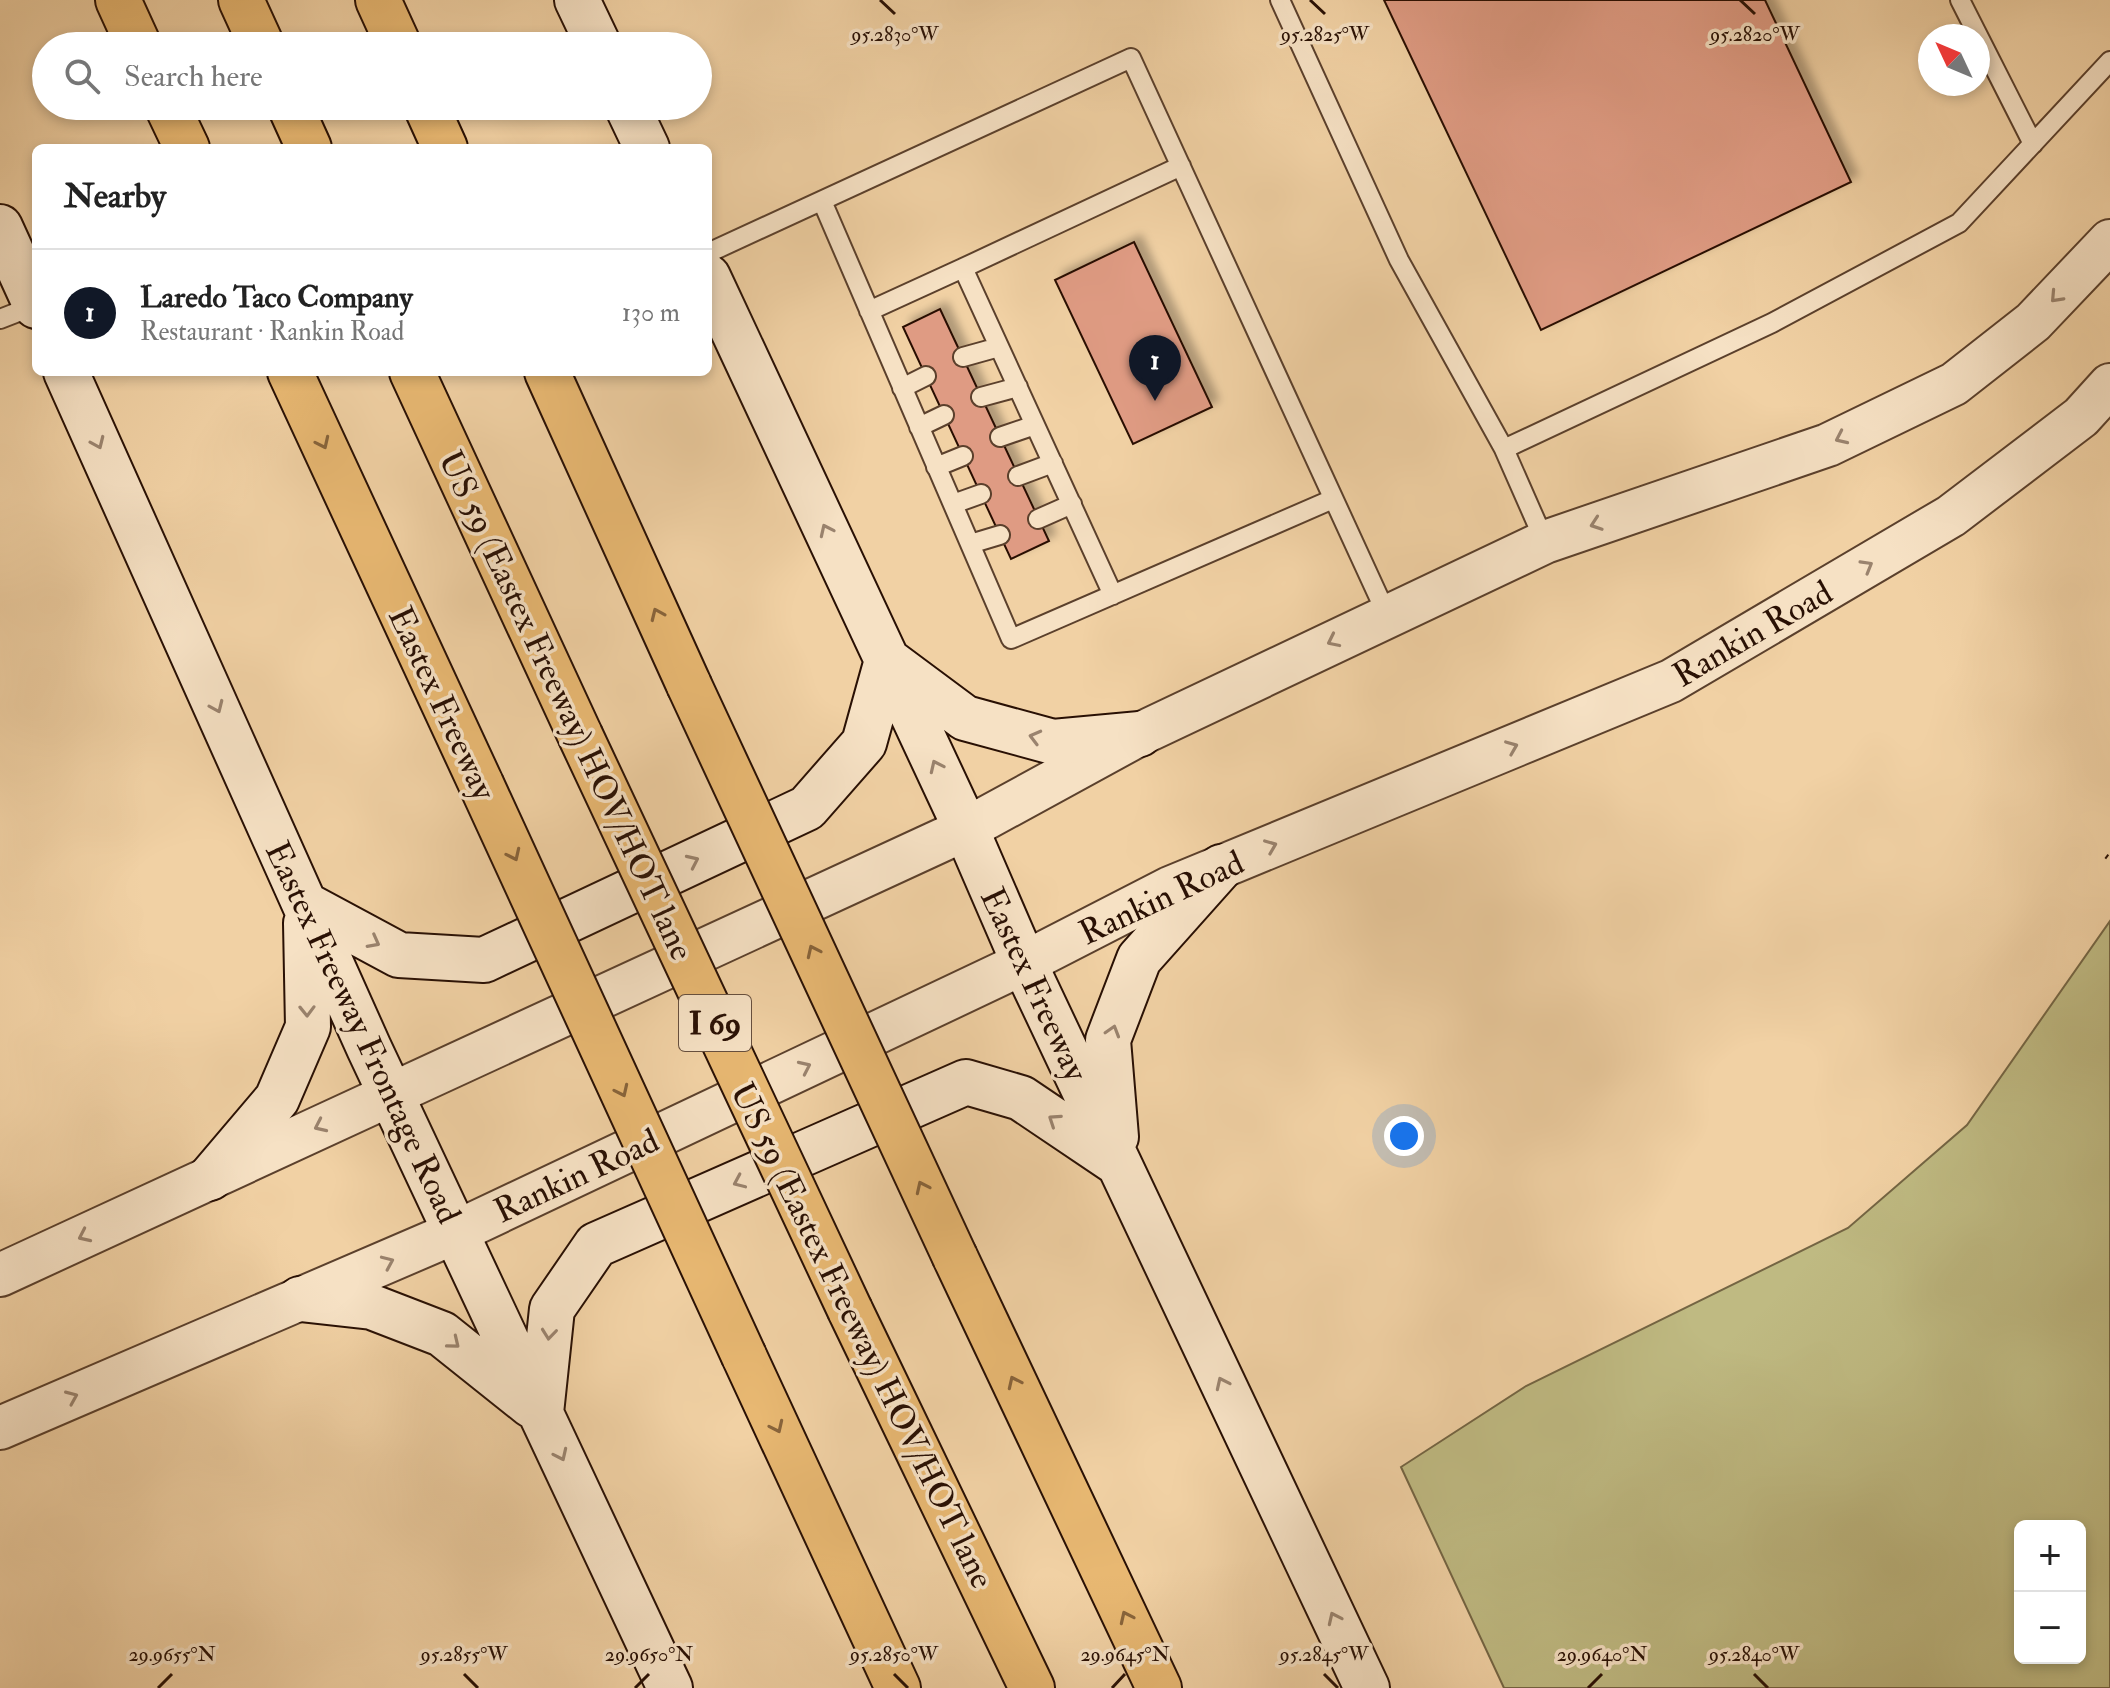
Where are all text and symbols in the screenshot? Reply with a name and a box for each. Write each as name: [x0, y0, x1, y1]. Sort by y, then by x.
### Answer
text: 95.2830°W: [849, 22, 939, 47]
text: 95.2825°W: [1279, 22, 1370, 47]
text: 95.2820°W: [1708, 22, 1801, 47]
north arrow: [1918, 24, 1990, 96]
search box: [32, 32, 712, 120]
icon: search: [60, 54, 104, 98]
text: Search here: [124, 58, 263, 95]
text: Nearby: [64, 175, 166, 218]
text: Laredo Taco Company: [140, 279, 413, 316]
one-way arrow: [2051, 288, 2066, 302]
text: 1: [85, 297, 95, 329]
text: 130 m: [622, 297, 680, 329]
text: Restaurant · Rankin Road: [140, 316, 404, 348]
pin: 1: [1129, 335, 1181, 401]
one-way arrow: [1835, 428, 1849, 444]
one-way arrow: [88, 435, 104, 449]
one-way arrow: [313, 435, 329, 449]
street label: US 59 (Eastex Freeway) HOV/HOT lane: [428, 444, 703, 967]
one-way arrow: [1589, 514, 1603, 530]
one-way arrow: [820, 524, 836, 539]
one-way arrow: [1858, 560, 1873, 576]
street label: Rankin Road: [1665, 571, 1840, 697]
street label: Eastex Freeway: [378, 600, 506, 808]
one-way arrow: [650, 607, 666, 622]
one-way arrow: [1326, 631, 1341, 647]
one-way arrow: [207, 699, 223, 713]
one-way arrow: [1028, 729, 1042, 746]
one-way arrow: [1504, 740, 1518, 757]
one-way arrow: [930, 760, 946, 774]
street label: Eastex Freeway Frontage Road: [255, 835, 470, 1231]
one-way arrow: [1263, 840, 1277, 856]
street label: Rankin Road: [1072, 841, 1251, 955]
one-way arrow: [504, 847, 520, 862]
one-way arrow: [684, 855, 699, 871]
street label: Eastex Freeway: [970, 881, 1098, 1089]
one-way arrow: [366, 932, 380, 947]
one-way arrow: [807, 944, 823, 959]
road number: I 69: [679, 995, 751, 1051]
one-way arrow: [298, 1005, 316, 1018]
one-way arrow: [1103, 1024, 1119, 1038]
one-way arrow: [797, 1061, 811, 1077]
street label: US 59 (Eastex Freeway) HOV/HOT lane: [720, 1076, 1003, 1596]
one-way arrow: [612, 1083, 628, 1098]
one-way arrow: [1048, 1115, 1062, 1130]
one-way arrow: [314, 1116, 328, 1132]
your location: [1384, 1116, 1424, 1156]
street label: Rankin Road: [487, 1119, 666, 1233]
one-way arrow: [733, 1172, 748, 1188]
one-way arrow: [916, 1180, 932, 1195]
one-way arrow: [78, 1226, 92, 1242]
one-way arrow: [380, 1255, 394, 1271]
one-way arrow: [541, 1328, 558, 1341]
one-way arrow: [445, 1333, 459, 1348]
one-way arrow: [1008, 1376, 1024, 1391]
one-way arrow: [1216, 1376, 1232, 1391]
one-way arrow: [64, 1390, 78, 1406]
one-way arrow: [767, 1419, 783, 1433]
one-way arrow: [551, 1447, 567, 1462]
map controls: [2014, 1520, 2086, 1664]
button: +: [2014, 1520, 2086, 1592]
button: −: [2014, 1592, 2086, 1664]
one-way arrow: [1120, 1611, 1136, 1626]
one-way arrow: [1328, 1611, 1344, 1626]
text: 29.9655°N: [128, 1642, 216, 1667]
text: 95.2855°W: [418, 1642, 508, 1667]
text: 29.9650°N: [605, 1642, 693, 1667]
text: 95.2850°W: [848, 1642, 939, 1667]
text: 29.9645°N: [1080, 1642, 1170, 1667]
text: 95.2845°W: [1277, 1642, 1369, 1667]
text: 29.9640°N: [1557, 1642, 1647, 1667]
text: 95.2840°W: [1707, 1642, 1800, 1667]

